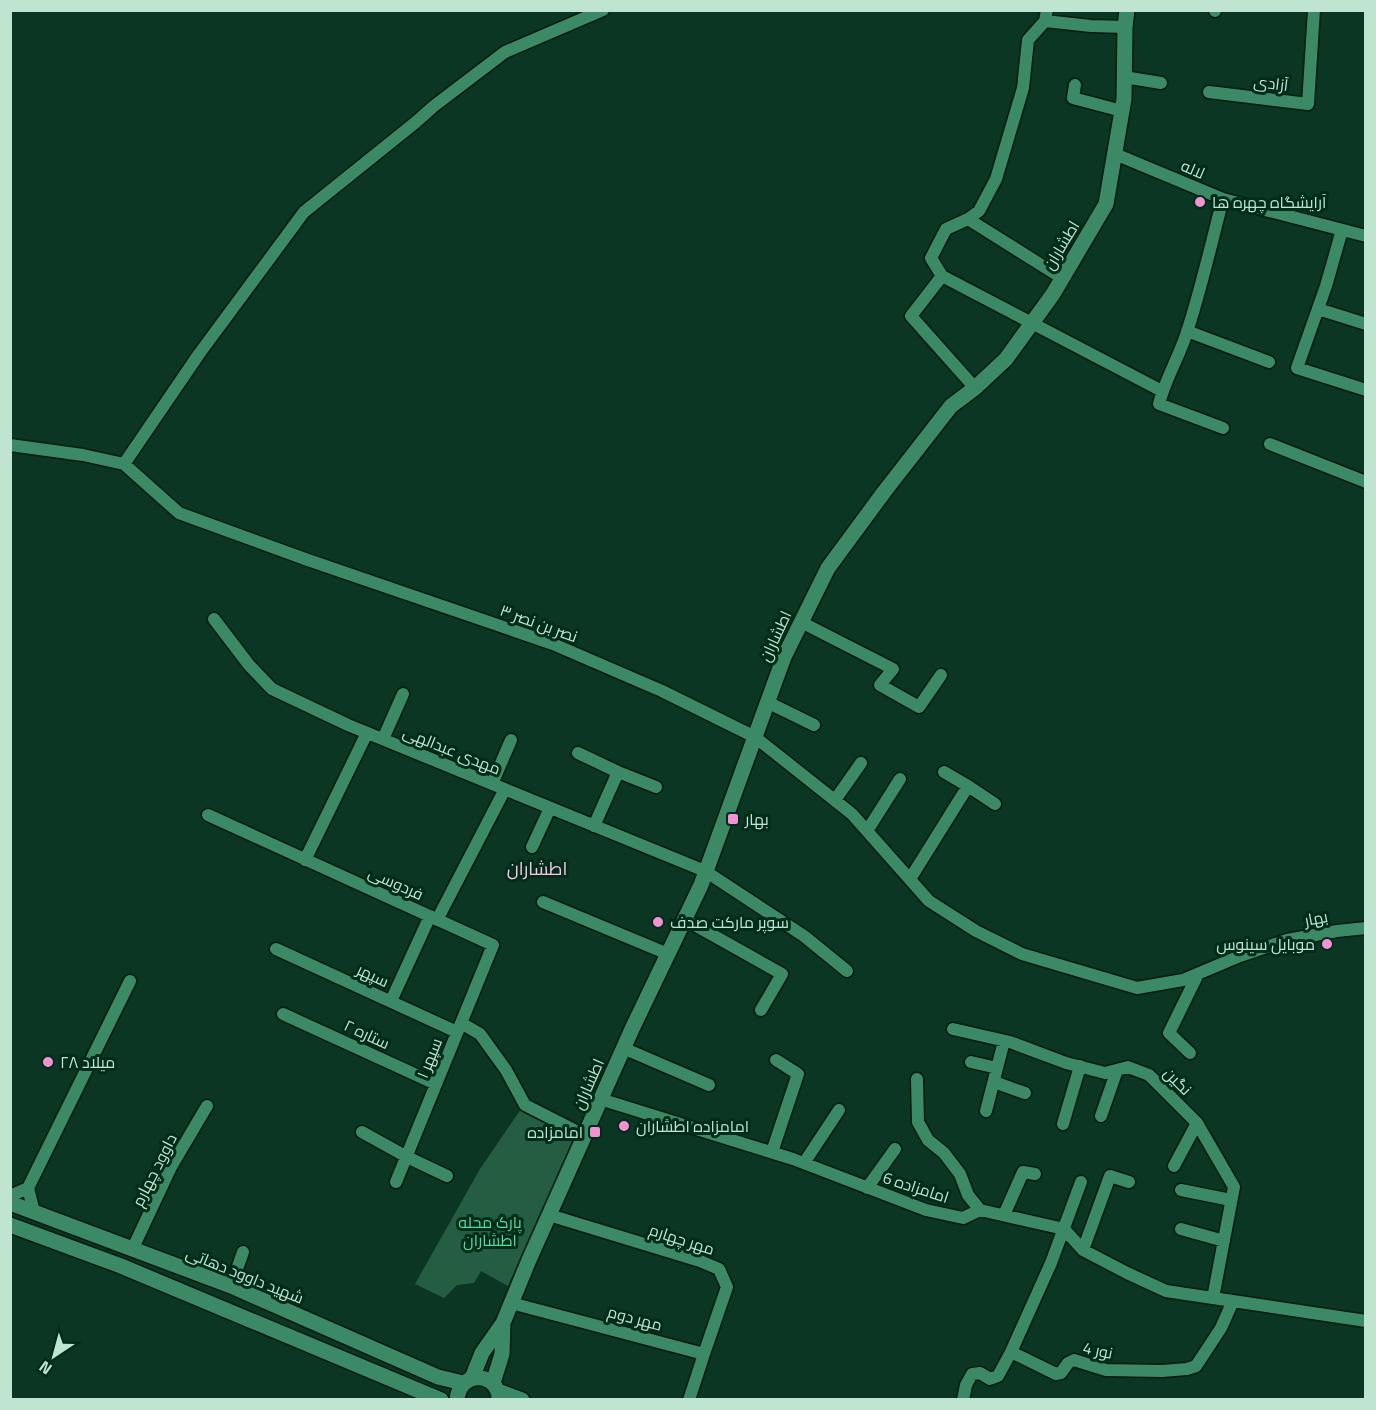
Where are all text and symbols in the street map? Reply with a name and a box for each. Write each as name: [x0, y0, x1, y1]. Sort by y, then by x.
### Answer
street label: آزادی: [1252, 69, 1290, 97]
street label: لاله: [1177, 153, 1209, 185]
place label: آرایشگاه چهره ها: [1212, 190, 1327, 214]
marker: آرایشگاه چهره ها: [1193, 195, 1207, 209]
street label: اطشاران: [1037, 216, 1085, 274]
street label: نصر بن نصر ۳: [497, 598, 581, 648]
street label: اطشاران: [753, 607, 797, 665]
street label: مهدی عبدالهی: [400, 720, 504, 780]
place label: بهار: [744, 807, 769, 831]
marker: بهار: [726, 812, 740, 826]
district label: اطشاران: [507, 855, 567, 882]
street label: فردوسی: [364, 860, 428, 906]
street label: بهار: [1301, 904, 1330, 932]
place label: سوپر مارکت صدف: [670, 910, 789, 934]
marker: سوپر مارکت صدف: [651, 915, 665, 929]
place label: موبایل سینوس: [1216, 932, 1315, 956]
marker: موبایل سینوس: [1320, 937, 1334, 951]
street label: سپهر: [352, 957, 393, 993]
street label: ستاره ۲: [340, 1013, 394, 1055]
street label: سپهر ۱: [410, 1034, 448, 1082]
place label: میلاد ۲۸: [60, 1050, 115, 1074]
marker: میلاد ۲۸: [41, 1055, 55, 1069]
street label: اطشاران: [566, 1055, 610, 1113]
street label: نگین: [1158, 1061, 1198, 1101]
place label: امامزاده اطشاران: [636, 1114, 749, 1138]
marker: امامزاده اطشاران: [617, 1119, 631, 1133]
place label: امامزاده: [527, 1120, 583, 1144]
marker: امامزاده: [588, 1125, 602, 1139]
street label: داوود چهارم: [125, 1129, 183, 1211]
street label: امامزاده 6: [880, 1165, 952, 1209]
park label: پارک محله اطشاران: [458, 1210, 522, 1252]
street label: مهر چهارم: [646, 1217, 718, 1261]
street label: شهید داوود دهاتی: [183, 1240, 307, 1310]
street label: مهر دوم: [605, 1299, 665, 1337]
north arrow: [24, 1326, 84, 1386]
street label: نور 4: [1081, 1335, 1115, 1365]
text: N: [34, 1355, 57, 1381]

